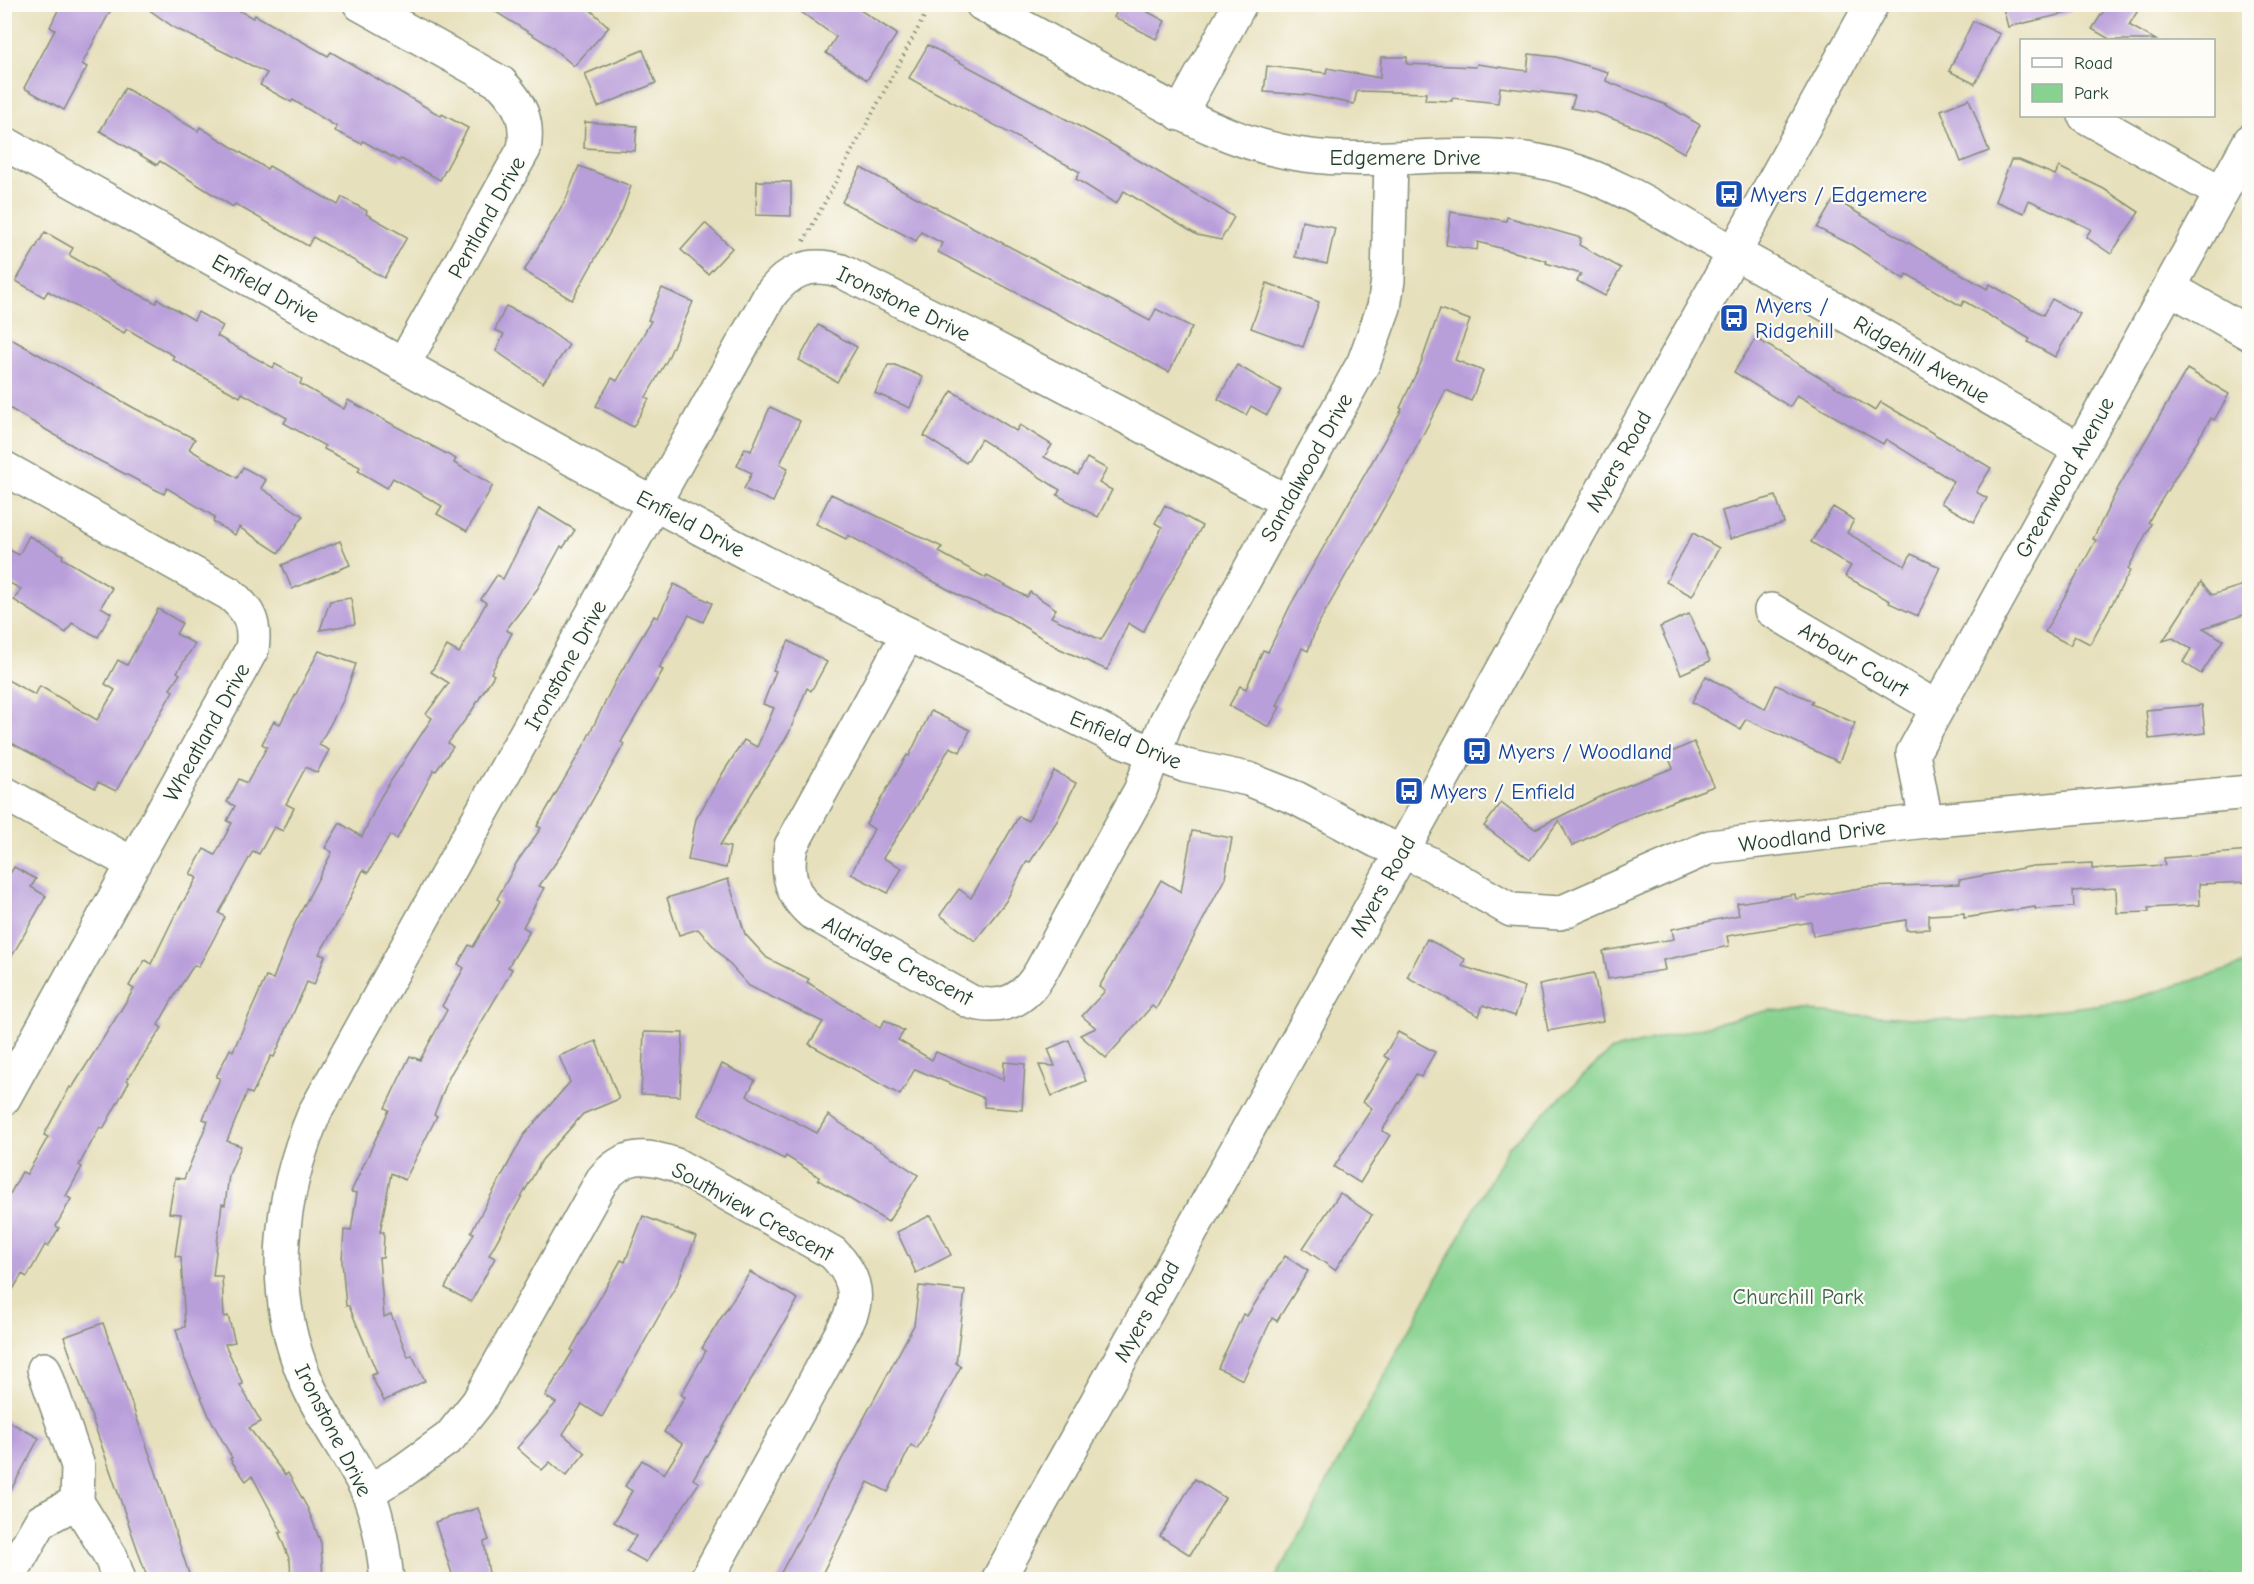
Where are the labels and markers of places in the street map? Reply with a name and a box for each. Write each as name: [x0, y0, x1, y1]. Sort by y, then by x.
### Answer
bus stop icon: Myers / Edgemere: [1713, 178, 1745, 210]
place label: Myers / Edgemere: [1750, 182, 1927, 208]
place label: Myers / Ridgehill: [1755, 293, 1834, 344]
bus stop icon: Myers / Ridgehill: [1718, 302, 1750, 334]
bus stop icon: Myers / Woodland: [1461, 735, 1493, 767]
place label: Myers / Woodland: [1498, 739, 1672, 765]
bus stop icon: Myers / Enfield: [1393, 775, 1425, 807]
place label: Myers / Enfield: [1430, 779, 1575, 805]

